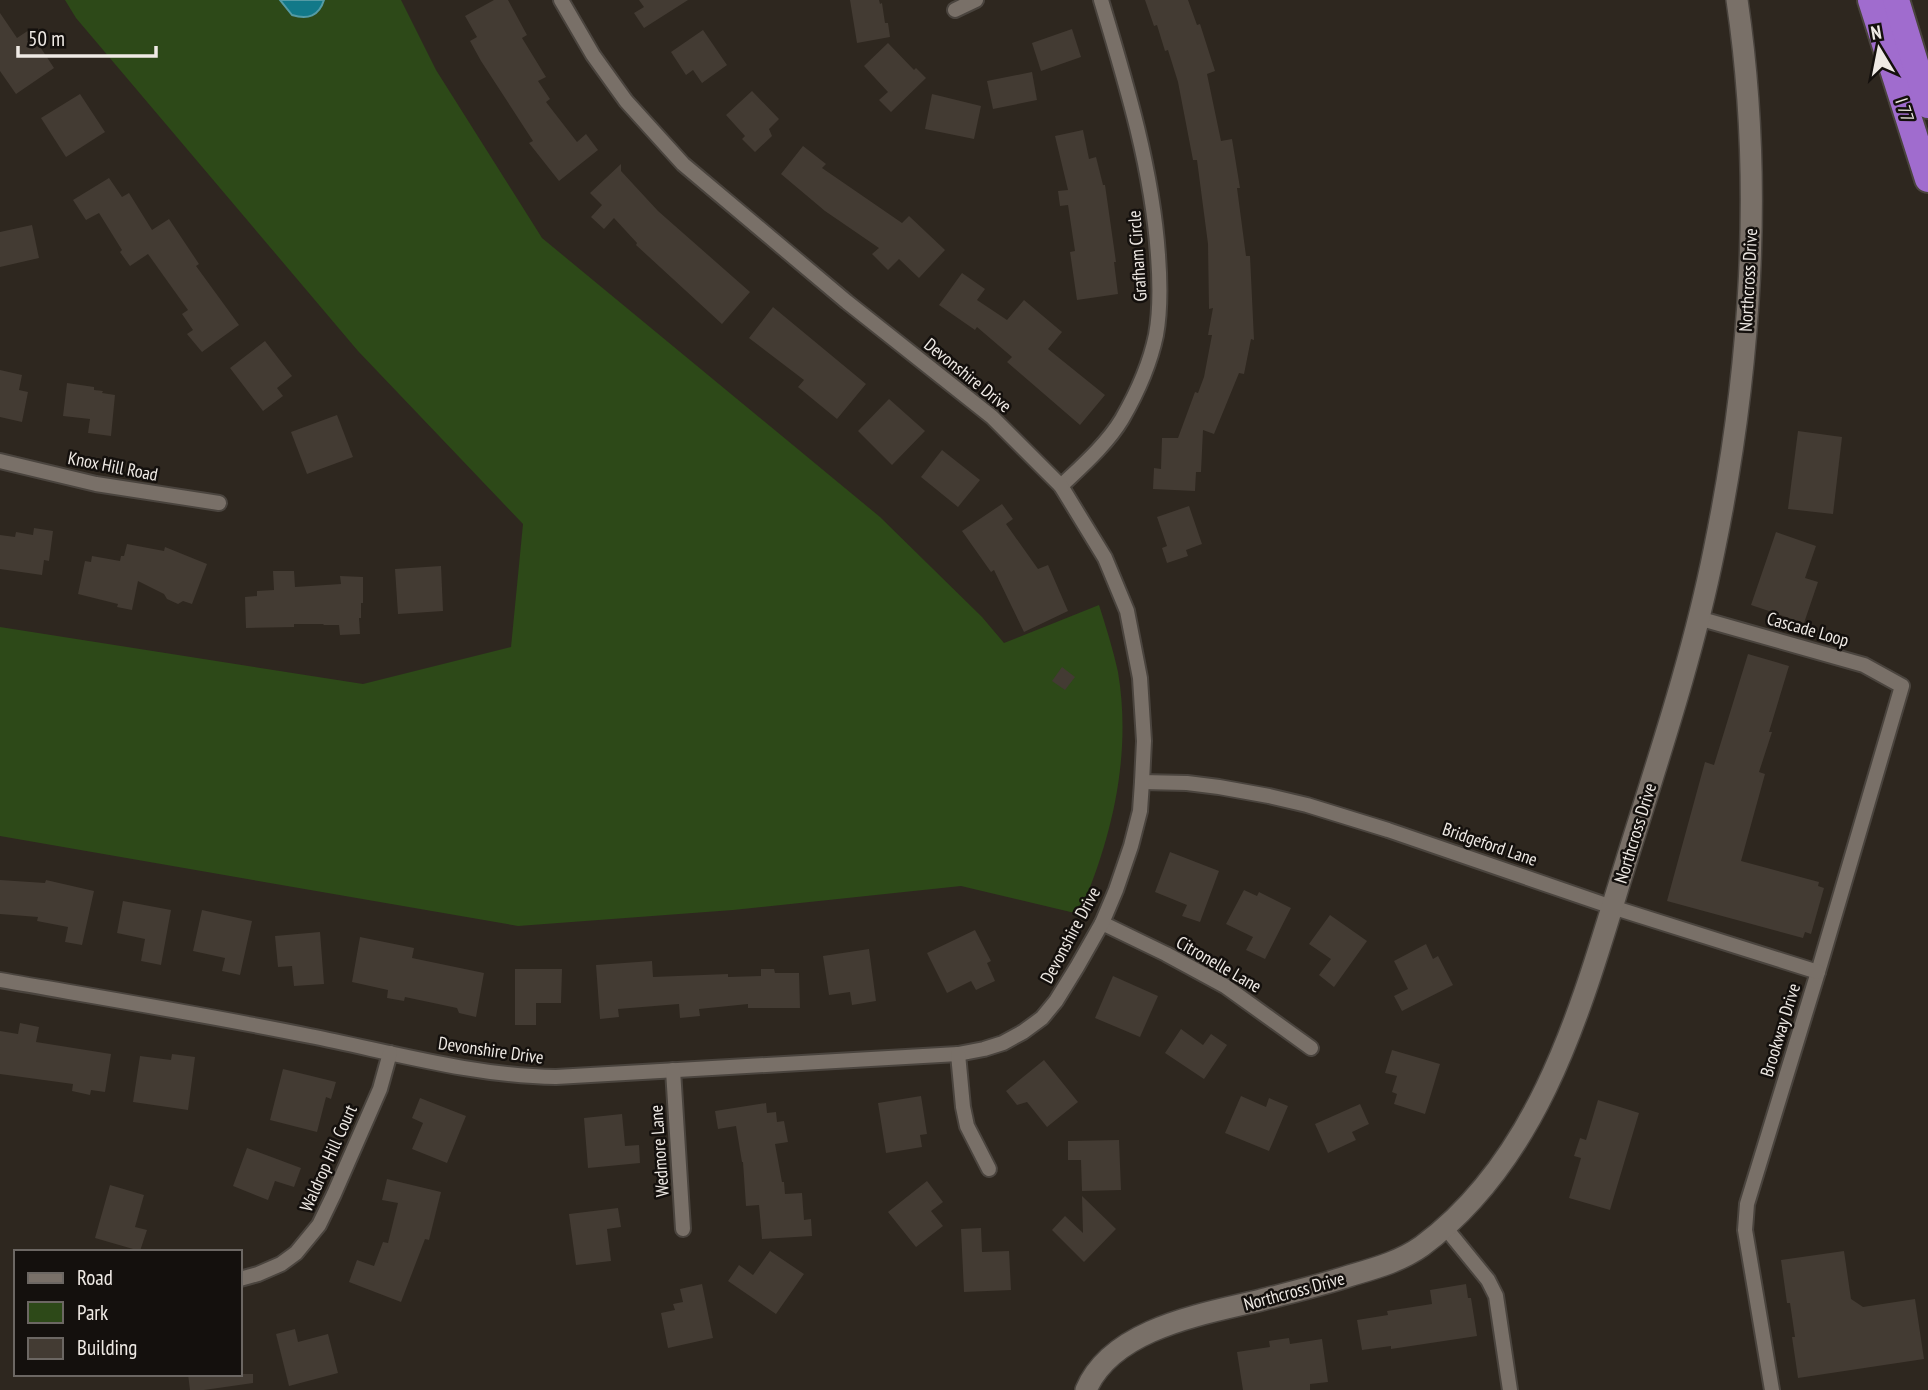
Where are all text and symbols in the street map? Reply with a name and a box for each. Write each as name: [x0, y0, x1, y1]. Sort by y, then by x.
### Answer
scale bar: [18, 14, 156, 58]
north arrow: [1844, 14, 1914, 84]
text: N: [1869, 20, 1883, 45]
text: 50 m: [28, 25, 65, 52]
street label: I 77: [1890, 95, 1920, 125]
street label: Grafham Circle: [1122, 210, 1152, 302]
street label: Northcross Drive: [1734, 228, 1762, 332]
street label: Devonshire Drive: [920, 333, 1016, 417]
street label: Knox Hill Road: [66, 446, 160, 486]
street label: Cascade Loop: [1764, 606, 1852, 652]
street label: Northcross Drive: [1609, 780, 1661, 886]
street label: Bridgeford Lane: [1440, 817, 1540, 871]
street label: Devonshire Drive: [1035, 883, 1105, 987]
street label: Citronelle Lane: [1172, 930, 1266, 998]
street label: Brookway Drive: [1755, 980, 1805, 1080]
street label: Devonshire Drive: [437, 1031, 545, 1069]
street label: Waldrop Hill Court: [294, 1101, 362, 1215]
street label: Wedmore Lane: [644, 1104, 674, 1198]
legend: [14, 1250, 242, 1376]
text: Road: [77, 1264, 113, 1291]
street label: Northcross Drive: [1241, 1266, 1347, 1316]
text: Park: [77, 1299, 108, 1326]
text: Building: [77, 1334, 137, 1361]

